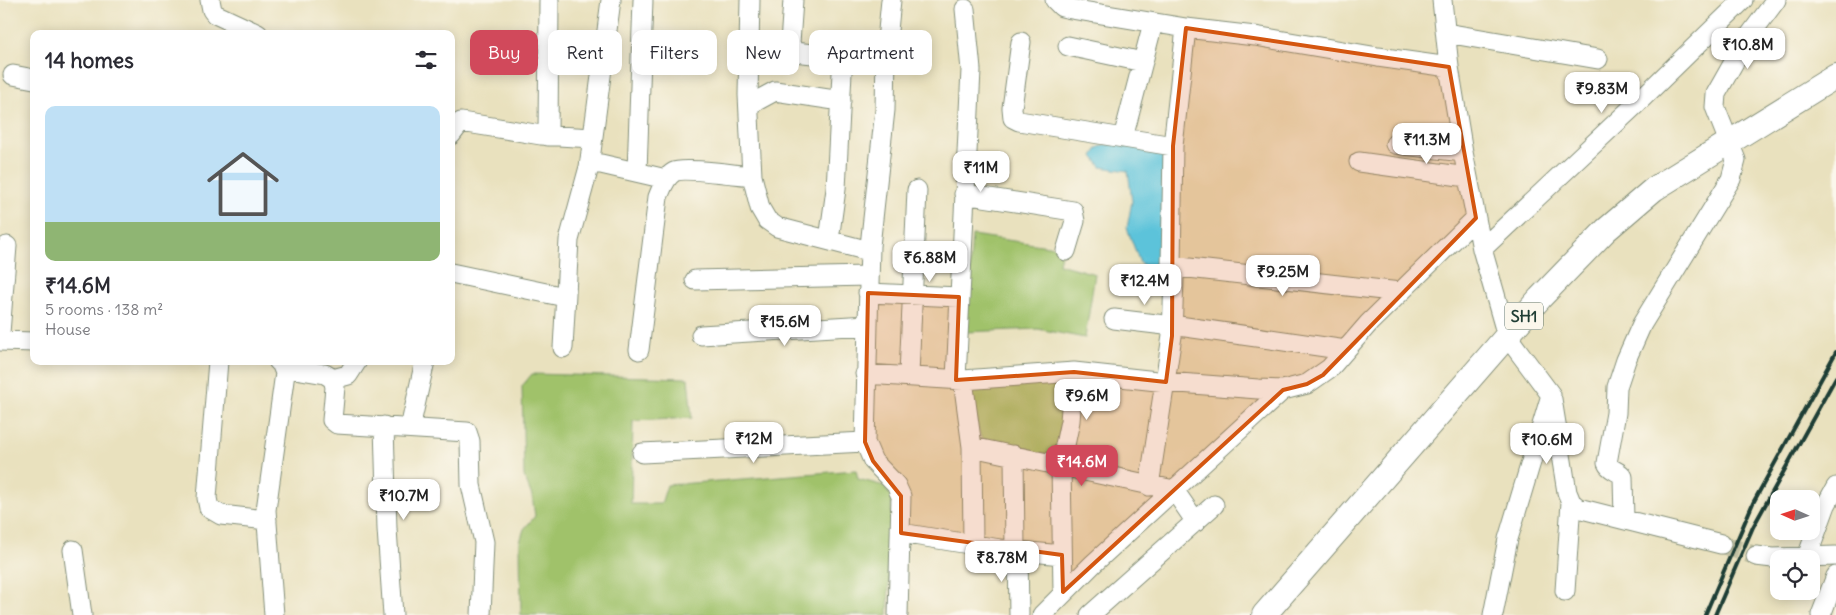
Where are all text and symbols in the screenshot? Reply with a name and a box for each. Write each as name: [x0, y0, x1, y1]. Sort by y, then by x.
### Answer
pin: ₹10.8M: [1707, 28, 1789, 70]
chip: Buy: [470, 30, 538, 75]
chip: Rent: [548, 30, 622, 75]
chip: Filters: [632, 30, 717, 75]
chip: New: [727, 30, 799, 75]
chip: Apartment: [809, 30, 932, 75]
text: ₹10.8M: [1722, 34, 1774, 54]
icon: filters: [412, 46, 440, 74]
text: 14 homes: [45, 47, 134, 74]
pin: ₹9.83M: [1561, 72, 1643, 114]
text: ₹9.83M: [1576, 78, 1628, 98]
pin: ₹11.3M: [1386, 122, 1468, 165]
text: ₹11.3M: [1403, 129, 1451, 149]
icon: home: [198, 139, 288, 229]
pin: ₹11M: [951, 150, 1011, 193]
text: ₹11M: [964, 157, 998, 177]
pin: ₹6.88M: [889, 240, 971, 283]
text: ₹6.88M: [903, 247, 957, 267]
pin: ₹9.25M: [1242, 254, 1324, 297]
text: ₹9.25M: [1257, 261, 1309, 281]
pin: ₹12.4M: [1104, 264, 1186, 306]
text: ₹12.4M: [1120, 270, 1170, 290]
text: ₹14.6M: [45, 272, 111, 299]
text: 5 rooms · 138 m²: [45, 299, 163, 319]
road number: SH1: [1505, 302, 1543, 330]
pin: ₹15.6M: [744, 304, 826, 347]
text: ₹15.6M: [760, 311, 810, 331]
text: House: [45, 319, 91, 339]
pin: ₹9.6M: [1052, 378, 1122, 421]
text: ₹9.6M: [1065, 385, 1109, 405]
pin: ₹12M: [724, 422, 784, 464]
pin: ₹10.6M: [1506, 422, 1588, 465]
text: ₹12M: [735, 428, 773, 448]
text: ₹10.6M: [1521, 429, 1573, 449]
pin: ₹14.6M: [1041, 444, 1123, 487]
text: ₹14.6M: [1057, 451, 1107, 471]
pin: ₹10.7M: [363, 478, 445, 521]
text: ₹10.7M: [379, 485, 429, 505]
north arrow: [1770, 490, 1820, 540]
map controls: [1770, 490, 1820, 600]
pin: ₹8.78M: [961, 540, 1043, 583]
text: ₹8.78M: [976, 547, 1028, 567]
button: locate: [1770, 550, 1820, 600]

